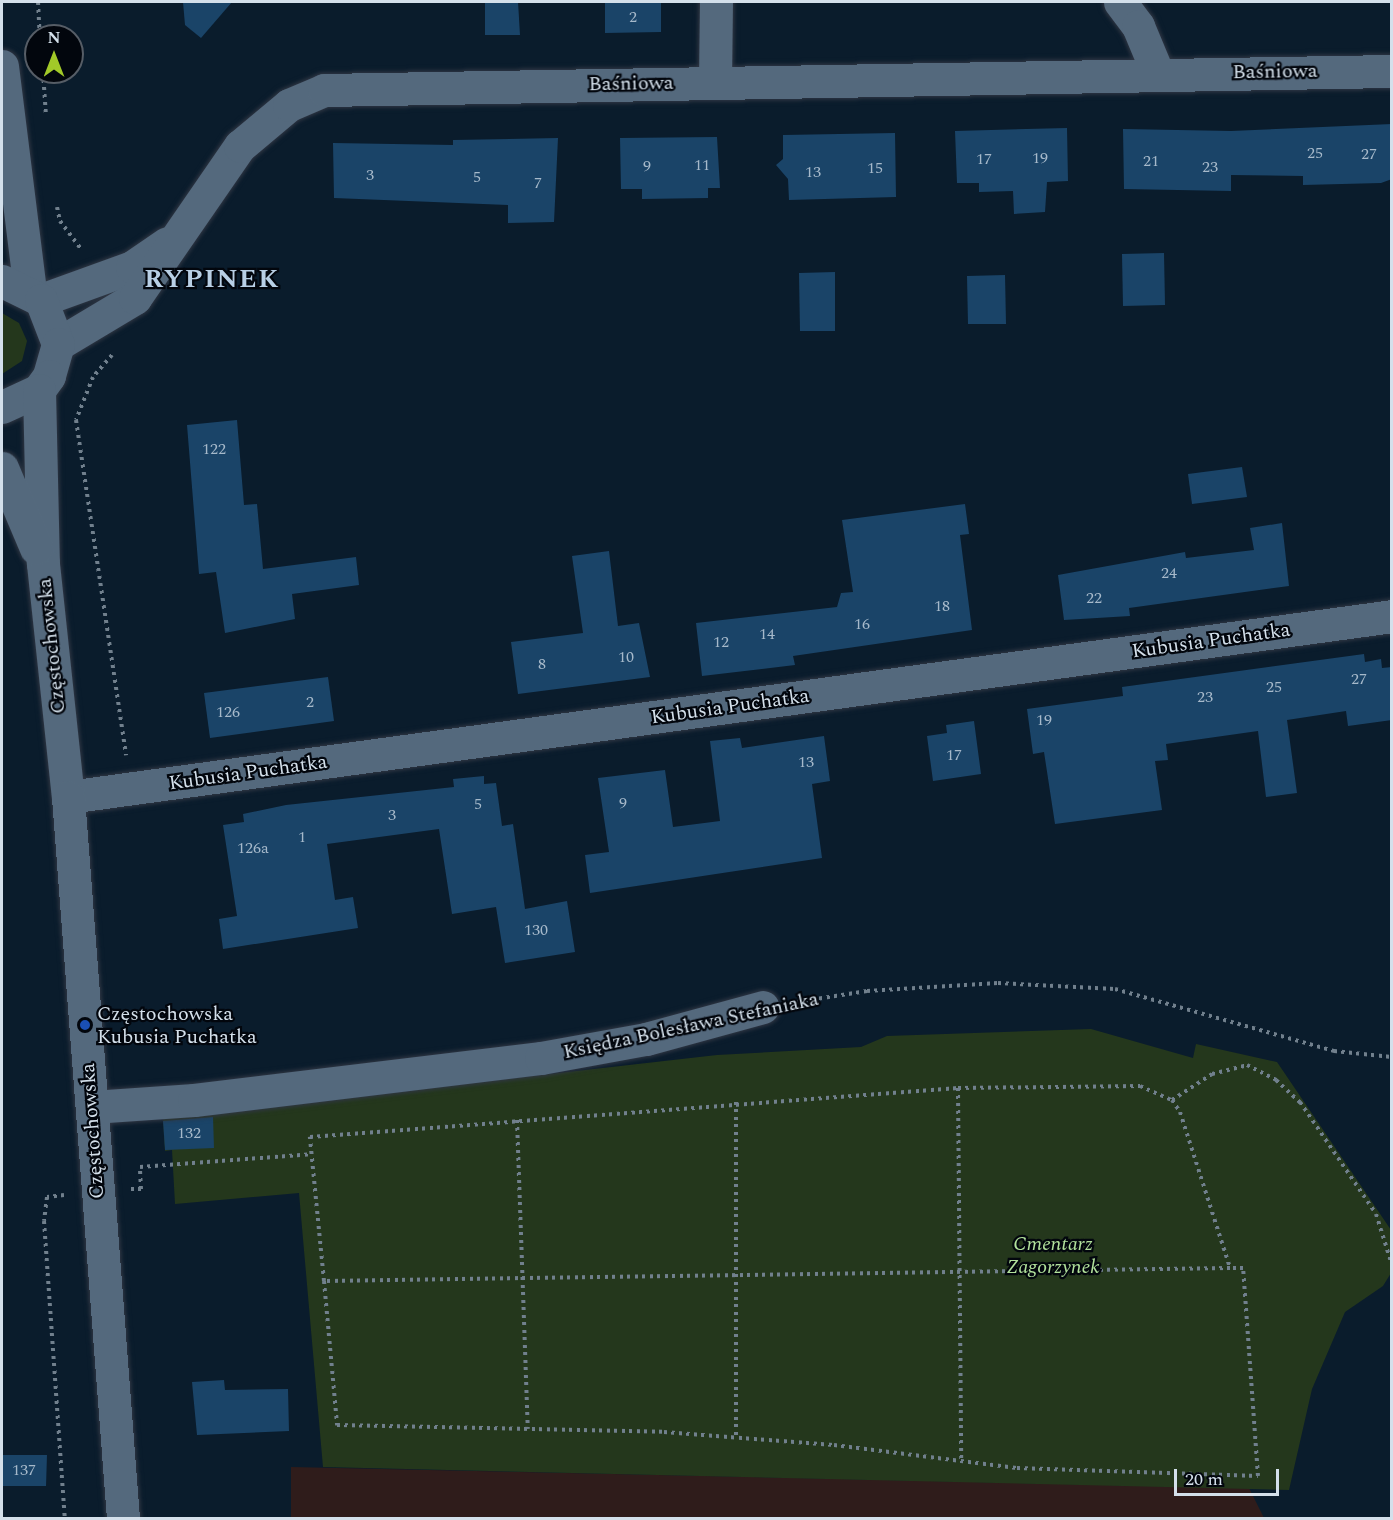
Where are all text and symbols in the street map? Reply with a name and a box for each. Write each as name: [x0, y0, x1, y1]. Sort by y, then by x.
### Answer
house number: 2: [629, 7, 637, 27]
north arrow: [24, 24, 84, 84]
text: N: [47, 26, 61, 50]
street label: Baśniowa: [1232, 59, 1318, 85]
street label: Baśniowa: [588, 71, 674, 97]
house number: 25: [1307, 143, 1323, 163]
house number: 27: [1361, 144, 1377, 164]
house number: 19: [1032, 148, 1048, 168]
house number: 17: [976, 149, 992, 169]
house number: 21: [1143, 151, 1159, 171]
house number: 11: [694, 155, 710, 175]
house number: 9: [643, 156, 651, 176]
house number: 23: [1202, 157, 1218, 177]
house number: 15: [867, 158, 883, 178]
house number: 13: [805, 162, 821, 182]
house number: 3: [366, 165, 374, 185]
house number: 5: [473, 167, 481, 187]
house number: 7: [534, 173, 542, 193]
district label: RYPINEK: [144, 264, 280, 296]
house number: 122: [202, 439, 226, 459]
house number: 24: [1161, 563, 1177, 583]
street label: Częstochowska: [33, 577, 71, 715]
house number: 22: [1086, 588, 1102, 608]
house number: 18: [934, 596, 950, 616]
house number: 16: [854, 614, 870, 634]
street label: Kubusia Puchatka: [1130, 618, 1292, 664]
house number: 14: [759, 624, 775, 644]
house number: 12: [713, 632, 729, 652]
house number: 10: [618, 647, 634, 667]
house number: 8: [538, 654, 546, 674]
house number: 27: [1351, 669, 1367, 689]
house number: 25: [1266, 677, 1282, 697]
street label: Kubusia Puchatka: [649, 684, 811, 730]
house number: 23: [1197, 687, 1213, 707]
house number: 2: [306, 692, 314, 712]
house number: 126: [216, 702, 240, 722]
house number: 19: [1036, 710, 1052, 730]
house number: 17: [946, 745, 962, 765]
street label: Kubusia Puchatka: [167, 750, 329, 796]
house number: 13: [798, 752, 814, 772]
house number: 9: [619, 793, 627, 813]
house number: 5: [474, 794, 482, 814]
house number: 3: [388, 805, 396, 825]
house number: 1: [298, 827, 306, 847]
house number: 126a: [237, 838, 269, 858]
house number: 130: [524, 920, 548, 940]
street label: Księdza Bolesława Stefaniaka: [561, 987, 821, 1065]
place label: Częstochowska Kubusia Puchatka: [97, 1002, 257, 1049]
marker: Częstochowska Kubusia Puchatka: [78, 1018, 92, 1032]
street label: Częstochowska: [76, 1062, 110, 1200]
house number: 132: [177, 1123, 201, 1143]
park label: Cmentarz Zagorzynek: [1006, 1233, 1100, 1280]
scale bar: [1177, 1457, 1282, 1495]
house number: 137: [12, 1460, 36, 1480]
text: 20 m: [1185, 1466, 1223, 1493]

